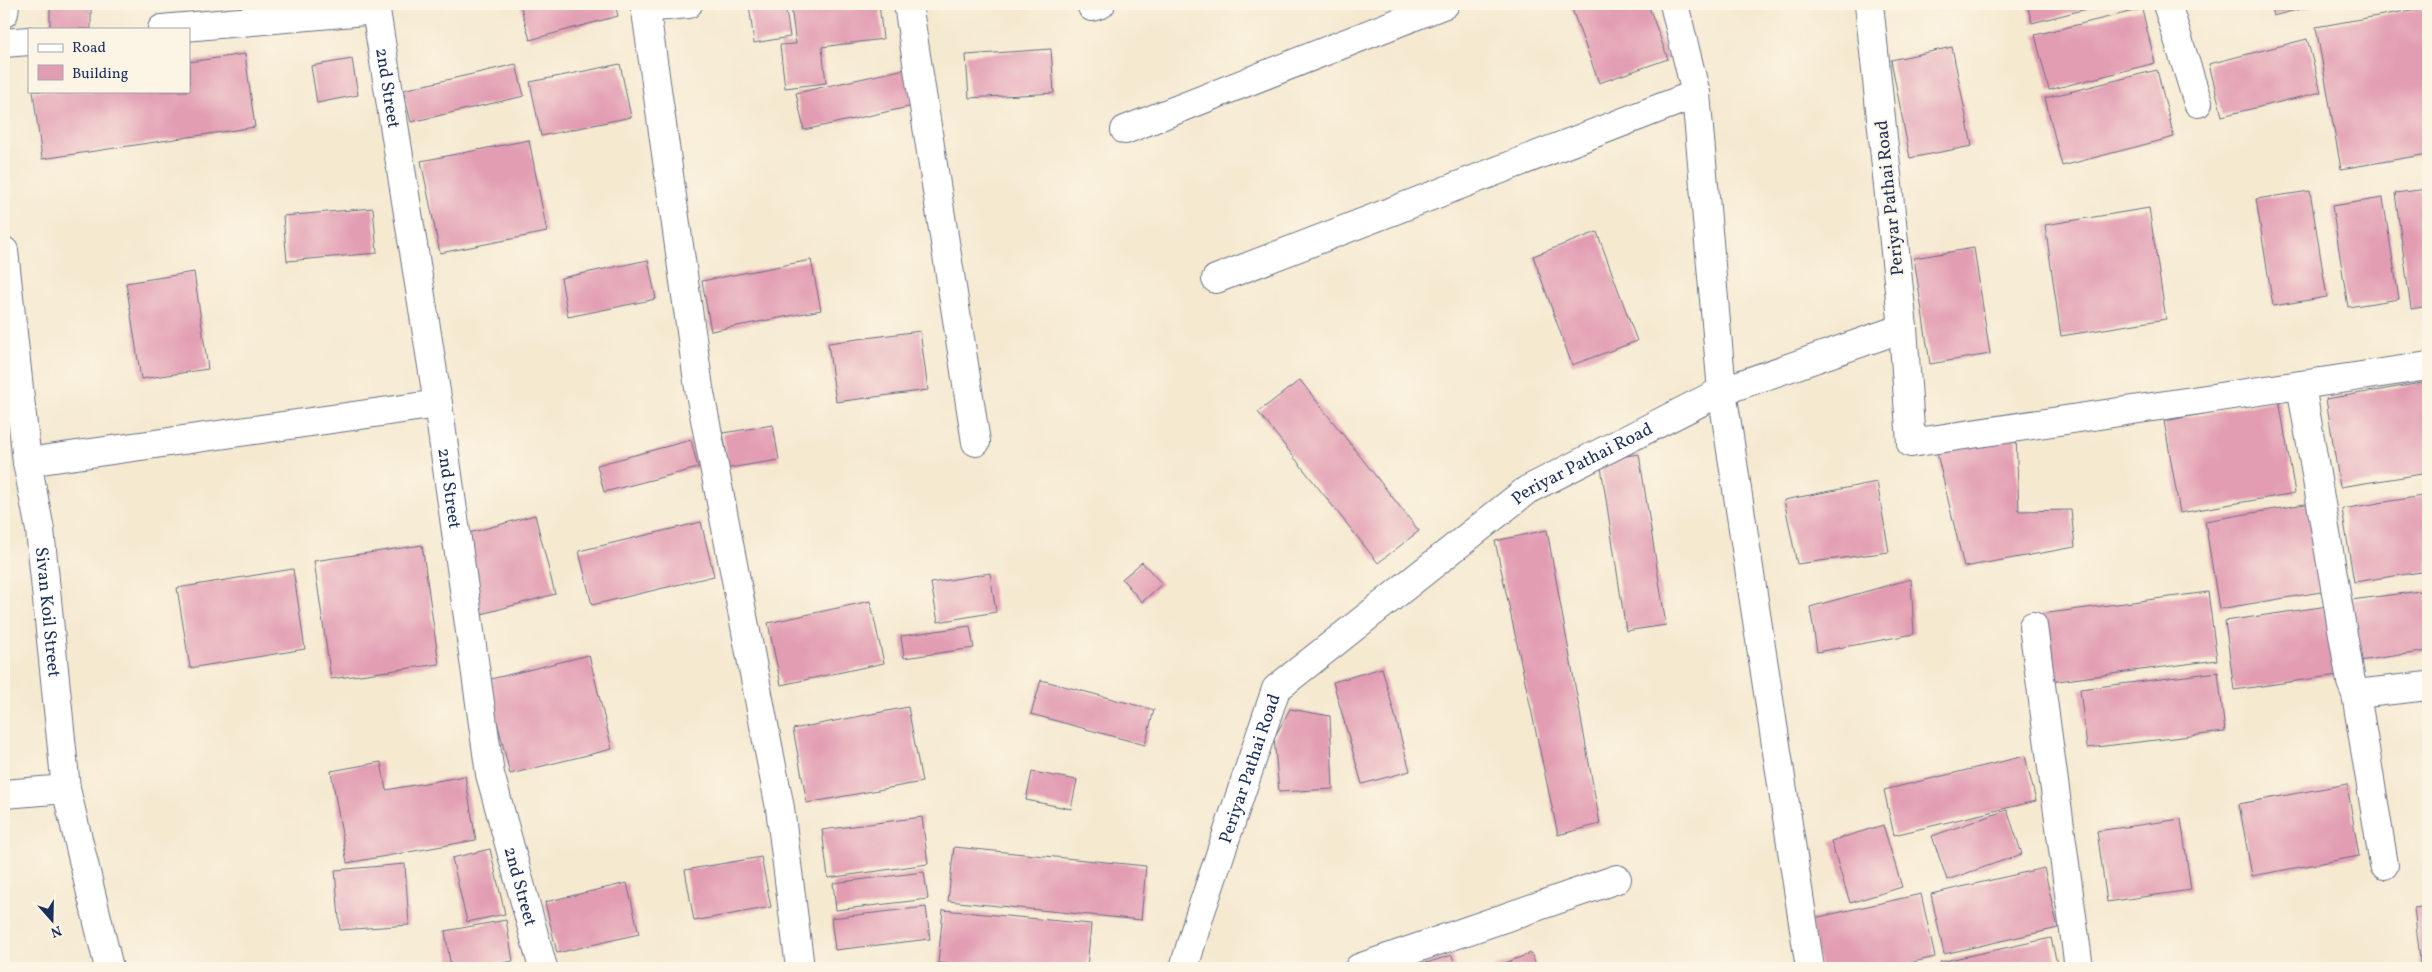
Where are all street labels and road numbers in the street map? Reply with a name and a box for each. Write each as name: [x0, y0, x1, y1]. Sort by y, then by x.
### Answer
street label: 2nd Street: [368, 46, 405, 130]
street label: Periyar Pathai Road: [1870, 119, 1911, 277]
street label: Periyar Pathai Road: [1507, 417, 1657, 512]
street label: 2nd Street: [430, 446, 466, 531]
street label: Sivan Koil Street: [28, 546, 66, 679]
street label: Periyar Pathai Road: [1214, 691, 1287, 847]
street label: 2nd Street: [496, 844, 542, 929]

